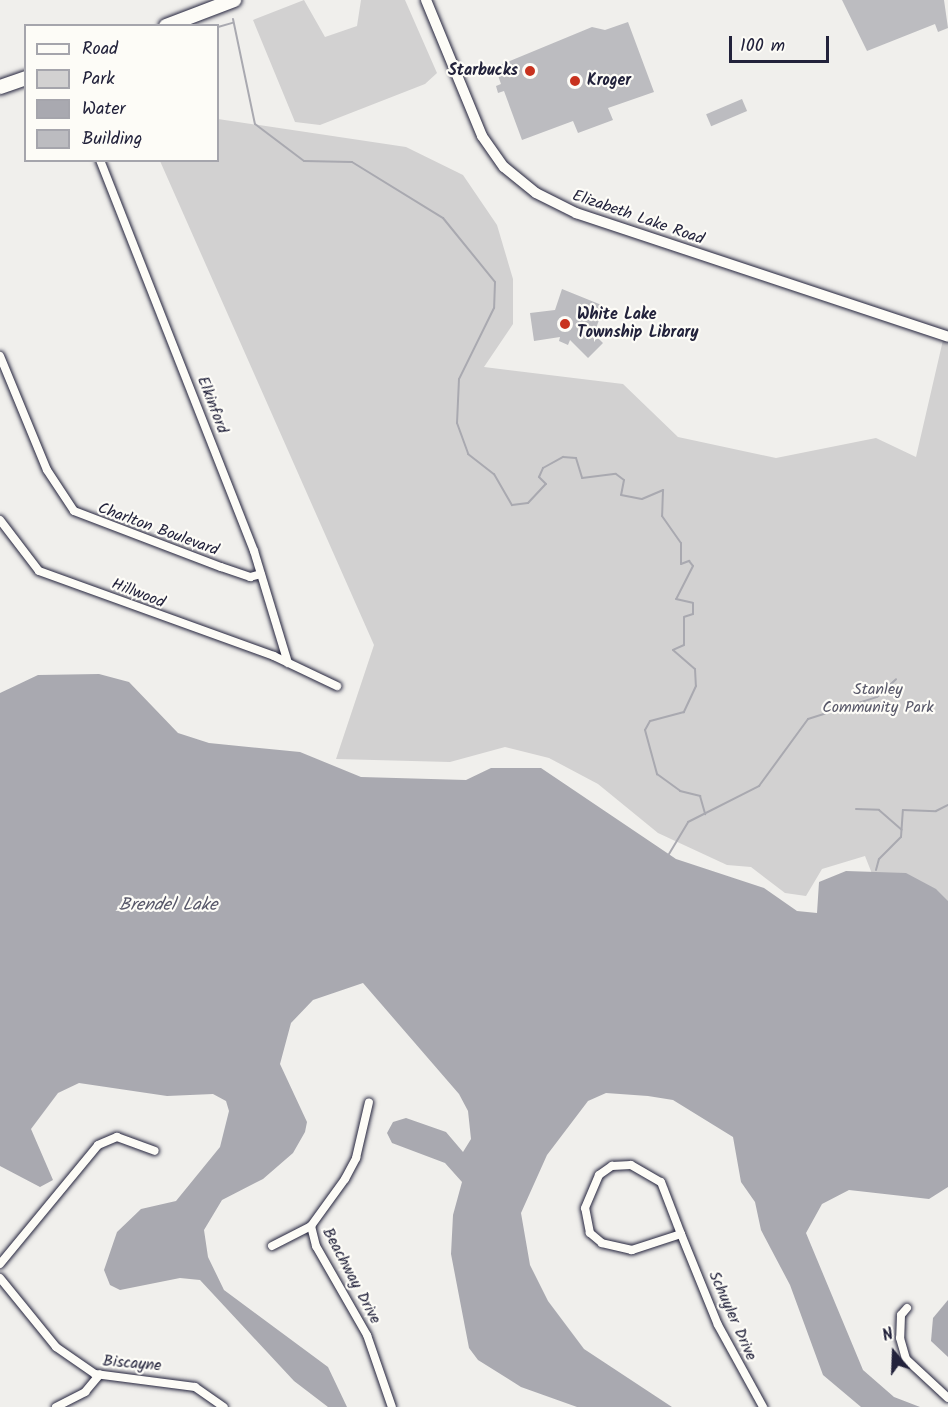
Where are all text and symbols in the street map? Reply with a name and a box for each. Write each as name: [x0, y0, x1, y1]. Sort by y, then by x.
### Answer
legend: [24, 24, 219, 162]
scale bar: [732, 24, 832, 62]
text: 100 m: [740, 32, 785, 61]
text: Road: [82, 35, 118, 64]
place label: Starbucks: [448, 61, 518, 81]
marker: Starbucks: [523, 64, 537, 78]
text: Park: [82, 65, 115, 94]
place label: Kroger: [587, 71, 631, 91]
marker: Kroger: [568, 74, 582, 88]
text: Water: [82, 95, 126, 124]
text: Building: [82, 125, 142, 154]
street label: Elizabeth Lake Road: [570, 186, 706, 250]
place label: White Lake Township Library: [577, 305, 699, 343]
marker: White Lake Township Library: [558, 317, 572, 331]
street label: Elkinford: [192, 374, 232, 436]
street label: Charlton Boulevard: [95, 499, 221, 561]
street label: Hillwood: [109, 575, 167, 613]
park label: Stanley Community Park: [822, 680, 934, 718]
water label: Brendel Lake: [119, 895, 217, 917]
street label: Beachway Drive: [318, 1225, 384, 1327]
street label: Schuyler Drive: [704, 1268, 760, 1364]
text: N: [879, 1322, 897, 1349]
north arrow: [864, 1323, 924, 1383]
street label: Biscayne: [102, 1352, 162, 1376]

